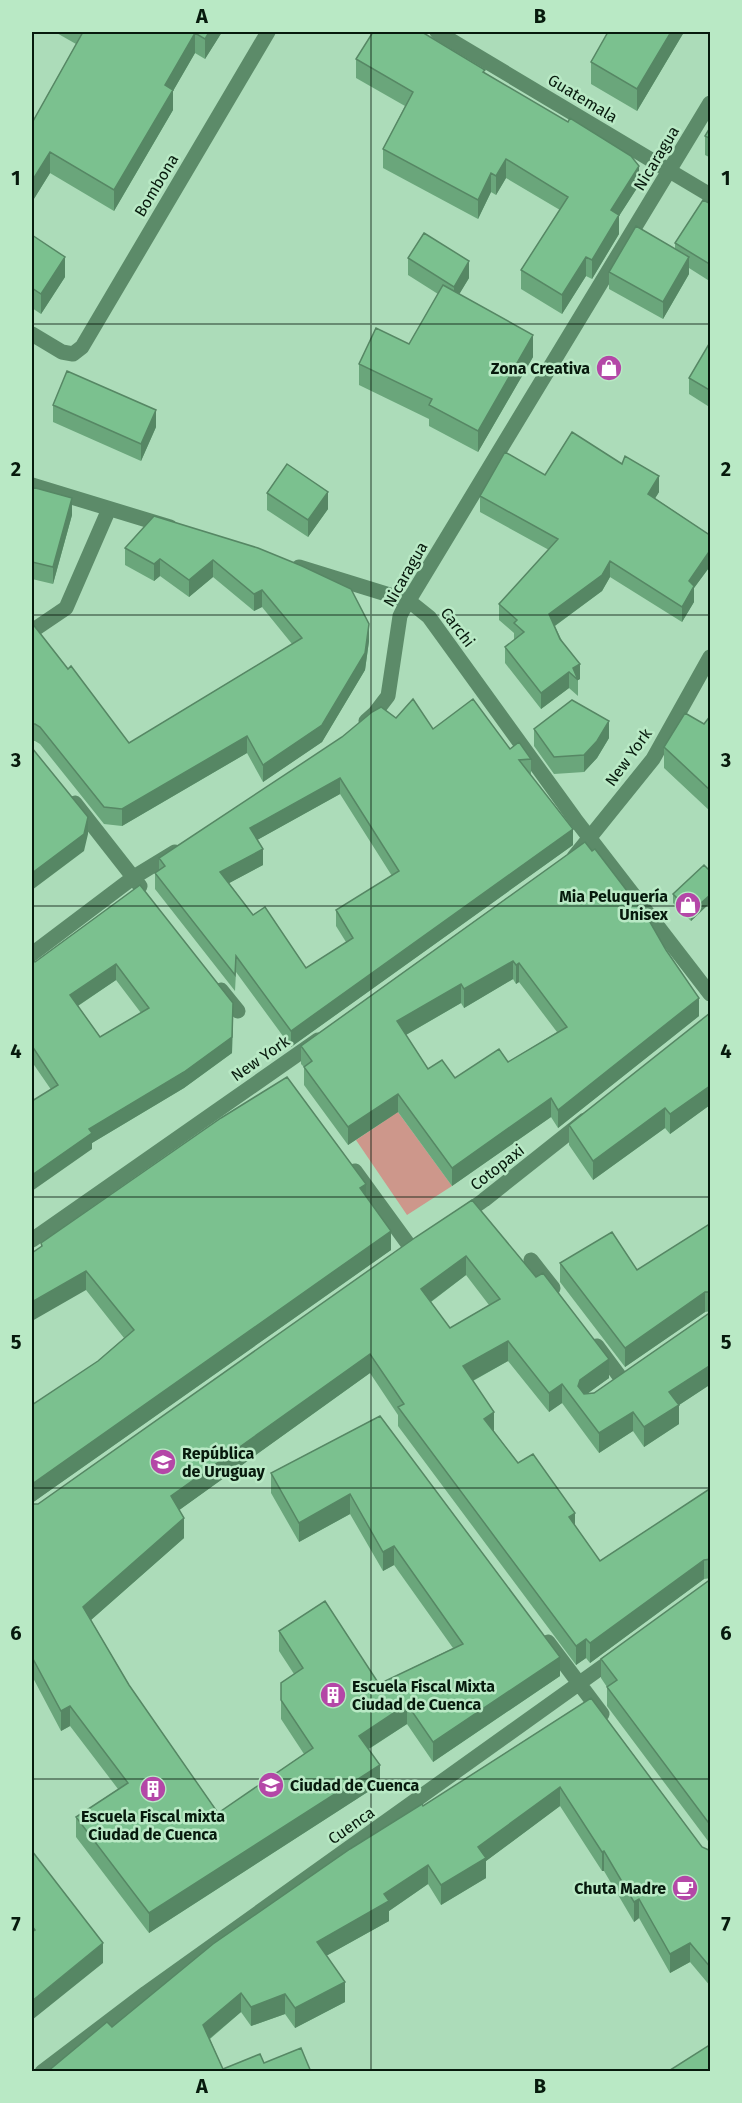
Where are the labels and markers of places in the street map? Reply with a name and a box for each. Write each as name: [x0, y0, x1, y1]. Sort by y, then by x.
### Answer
shop icon: Zona Creativa: [594, 353, 624, 383]
place label: Zona Creativa: [491, 359, 590, 378]
place label: Mia Peluquería Unisex: [559, 887, 669, 924]
shop icon: Mia Peluquería Unisex: [673, 890, 703, 920]
place label: República de Uruguay: [182, 1444, 266, 1481]
school or university icon: República de Uruguay: [148, 1447, 178, 1477]
place label: Escuela Fiscal Mixta Ciudad de Cuenca: [352, 1677, 495, 1714]
building icon: Escuela Fiscal Mixta Ciudad de Cuenca: [318, 1680, 348, 1710]
school or university icon: Ciudad de Cuenca: [256, 1770, 286, 1800]
building icon: Escuela Fiscal mixta Ciudad de Cuenca: [138, 1774, 168, 1804]
place label: Ciudad de Cuenca: [290, 1776, 420, 1795]
place label: Escuela Fiscal mixta Ciudad de Cuenca: [81, 1807, 225, 1844]
cafe icon: Chuta Madre: [670, 1873, 700, 1903]
place label: Chuta Madre: [574, 1879, 666, 1898]

